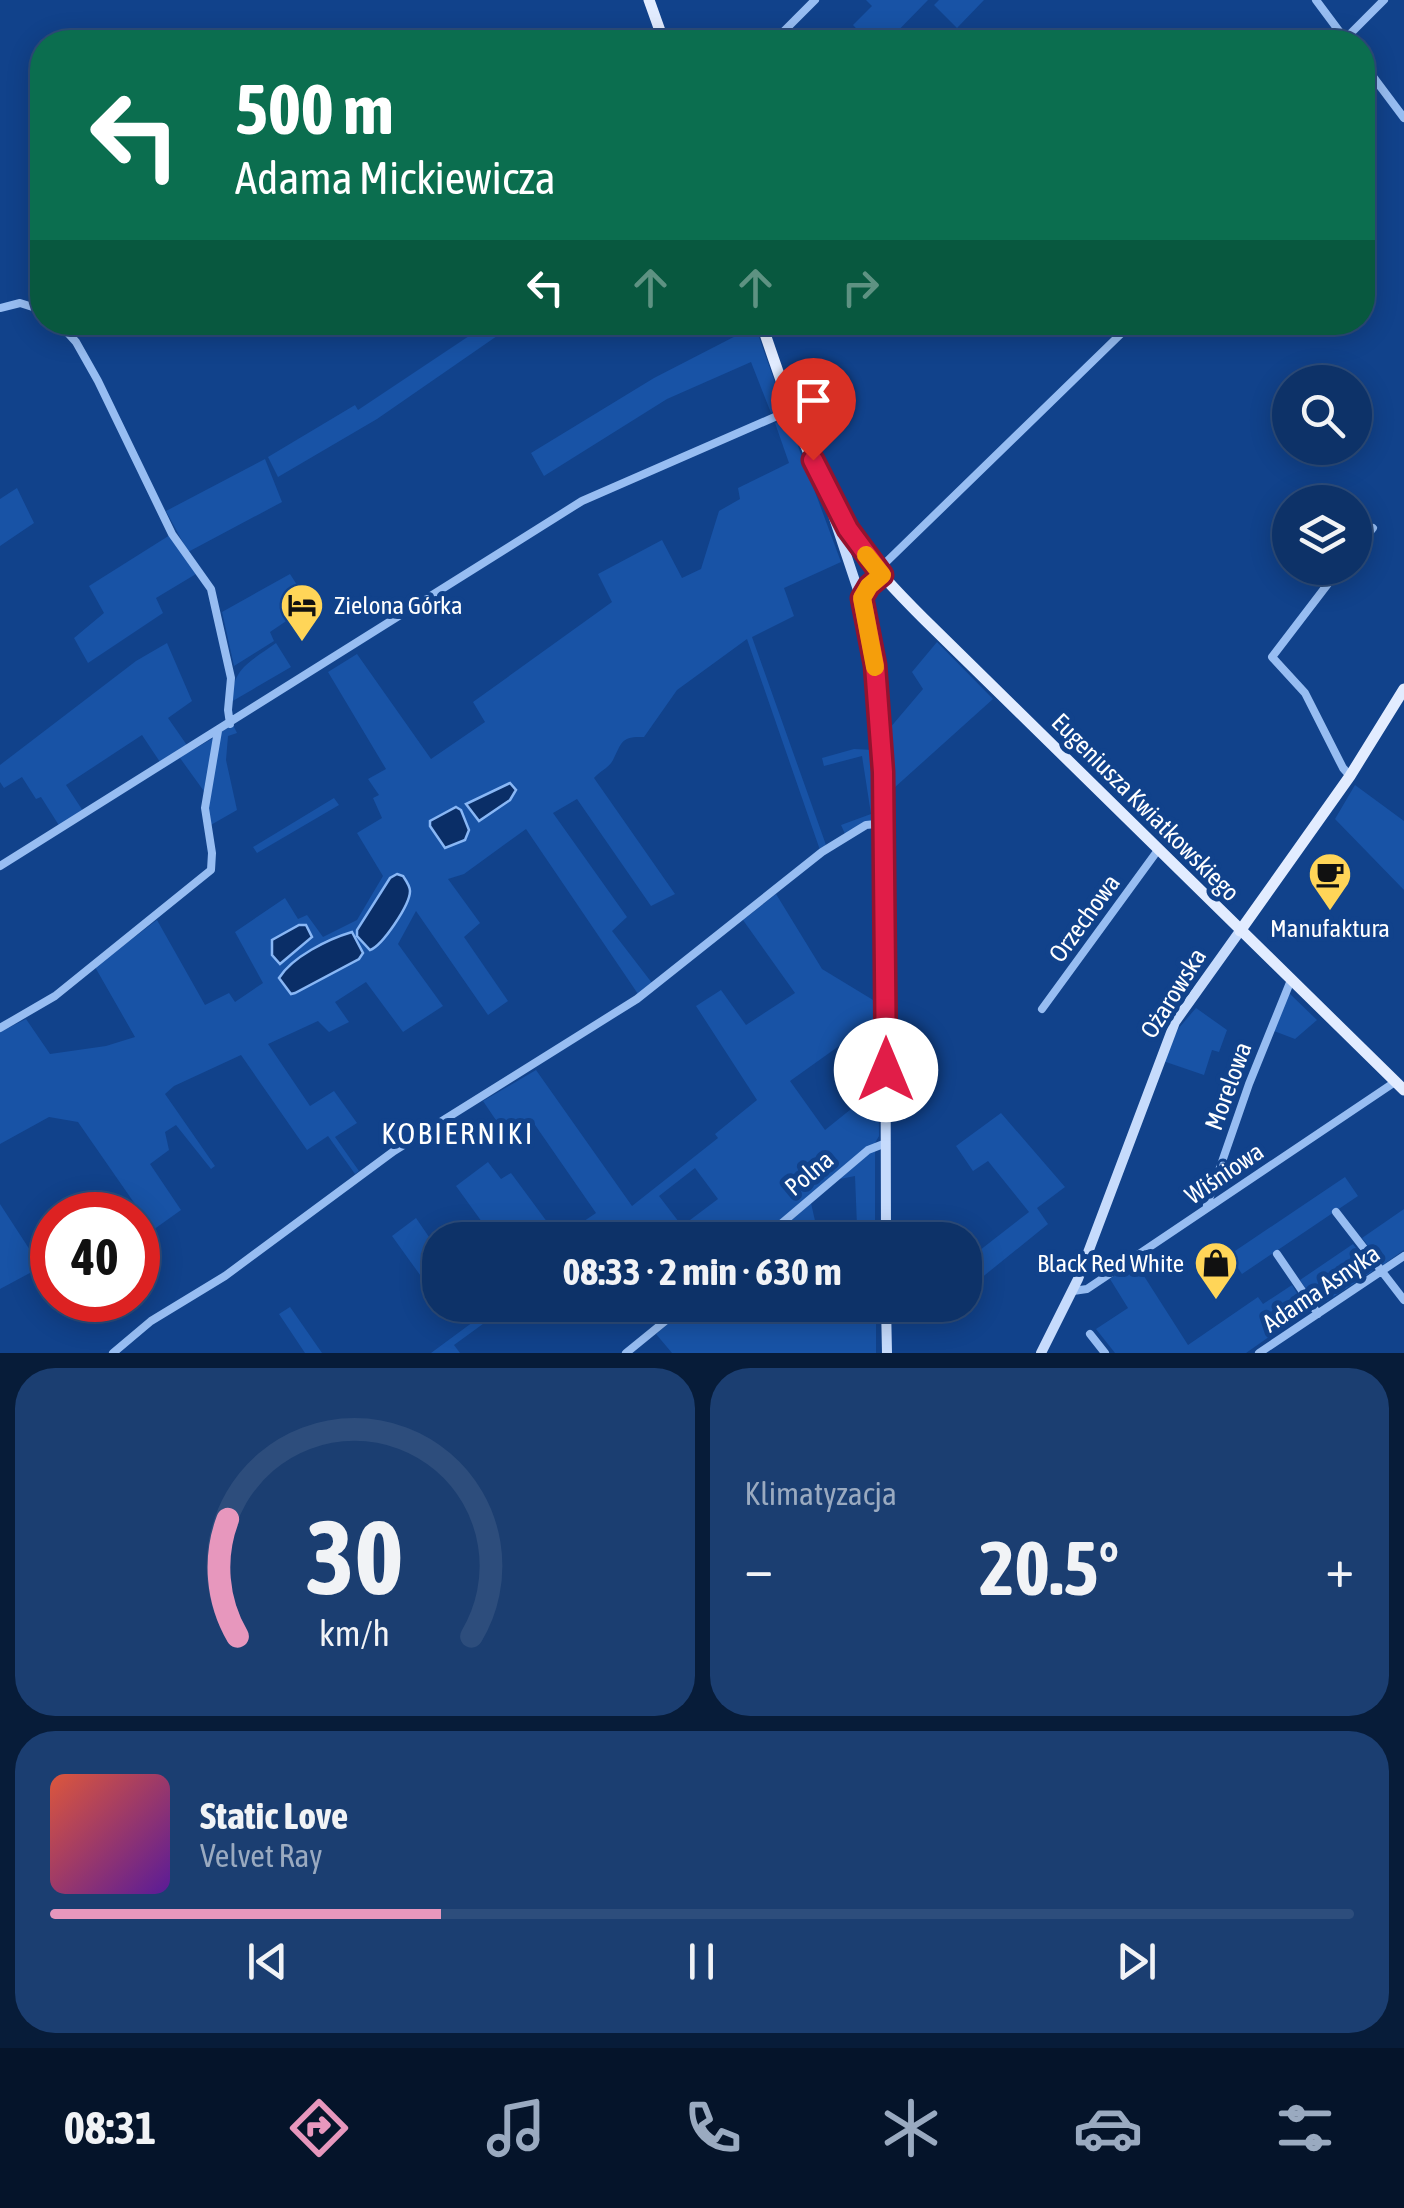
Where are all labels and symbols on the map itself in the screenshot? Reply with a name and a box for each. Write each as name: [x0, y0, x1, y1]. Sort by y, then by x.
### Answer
pin: [771, 358, 856, 461]
hotel icon: Zielona Górka: [279, 582, 325, 643]
place label: Zielona Górka: [334, 591, 463, 619]
street label: Eugeniusza Kwiatkowskiego: [1047, 708, 1245, 906]
cafe icon: Manufaktura: [1307, 851, 1353, 912]
street label: Orzechowa: [1043, 869, 1125, 967]
place label: Manufaktura: [1270, 914, 1390, 942]
street label: Ożarowska: [1135, 943, 1211, 1043]
position arrow: [834, 1018, 938, 1122]
street label: Morelowa: [1199, 1038, 1257, 1134]
district label: KOBIERNIKI: [381, 1116, 535, 1150]
street label: Wiśniowa: [1180, 1137, 1268, 1209]
street label: Polna: [779, 1145, 839, 1201]
speed limit sign: 40: [30, 1192, 160, 1322]
street label: Adama Asnyka: [1257, 1239, 1385, 1337]
shop icon: Black Red White: [1193, 1240, 1239, 1301]
place label: Black Red White: [1037, 1249, 1184, 1277]

